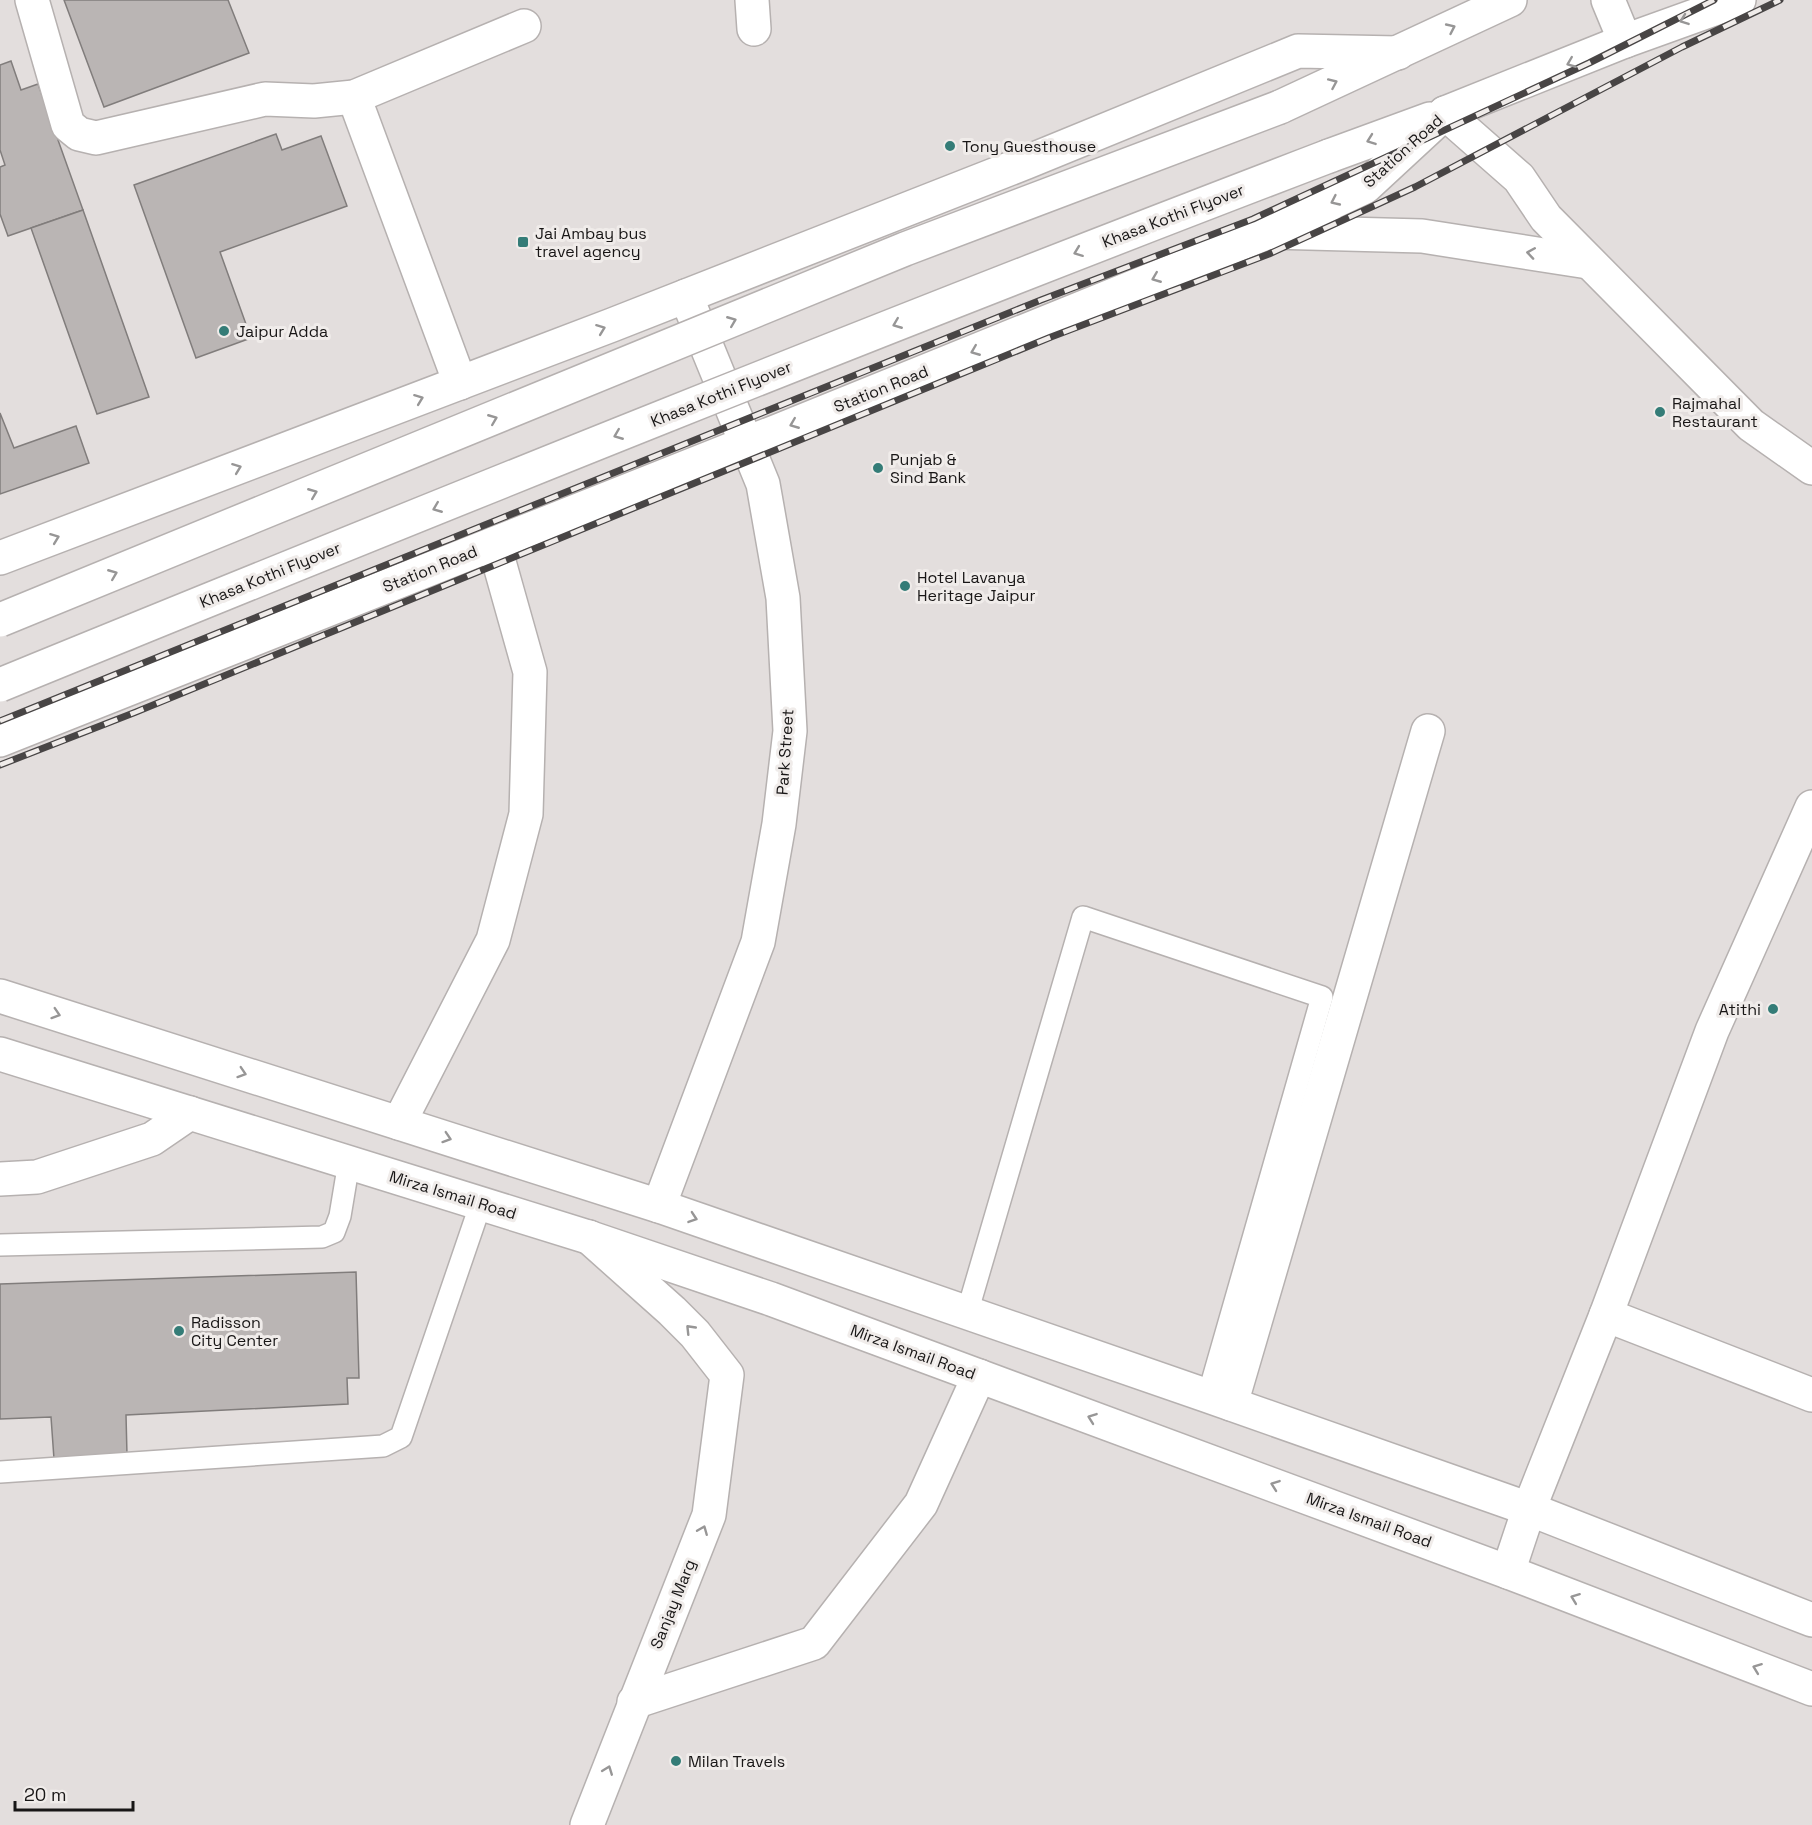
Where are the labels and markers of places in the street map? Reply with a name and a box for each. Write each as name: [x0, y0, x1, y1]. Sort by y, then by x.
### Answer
place label: Tony Guesthouse: [962, 136, 1096, 157]
marker: Tony Guesthouse: [943, 139, 957, 153]
place label: Jai Ambay bus travel agency: [535, 223, 647, 262]
marker: Jai Ambay bus travel agency: [516, 235, 530, 249]
place label: Jaipur Adda: [236, 321, 328, 342]
marker: Jaipur Adda: [217, 324, 231, 338]
place label: Rajmahal Restaurant: [1672, 393, 1758, 432]
marker: Rajmahal Restaurant: [1653, 405, 1667, 419]
place label: Punjab & Sind Bank: [890, 449, 967, 488]
marker: Punjab & Sind Bank: [871, 461, 885, 475]
place label: Hotel Lavanya Heritage Jaipur: [917, 567, 1035, 606]
marker: Hotel Lavanya Heritage Jaipur: [898, 579, 912, 593]
place label: Atithi: [1719, 999, 1761, 1020]
marker: Atithi: [1766, 1002, 1780, 1016]
place label: Radisson City Center: [191, 1312, 278, 1351]
marker: Radisson City Center: [172, 1324, 186, 1338]
place label: Milan Travels: [688, 1751, 785, 1772]
marker: Milan Travels: [669, 1754, 683, 1768]

